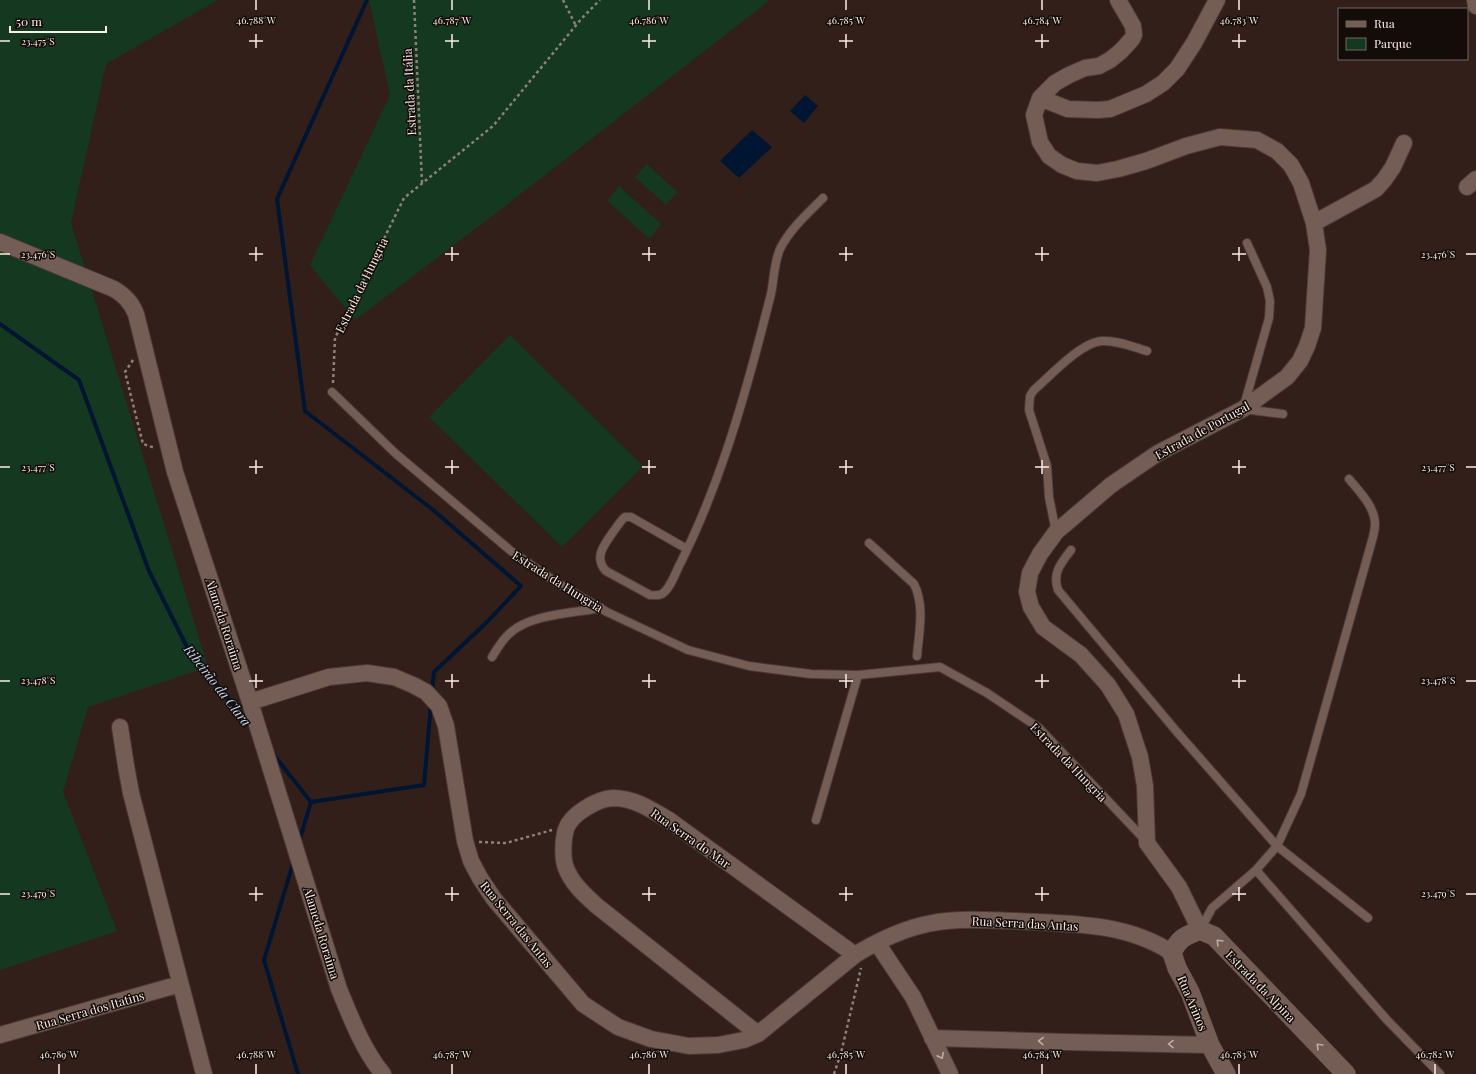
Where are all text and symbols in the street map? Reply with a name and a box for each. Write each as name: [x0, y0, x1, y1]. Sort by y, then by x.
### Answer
scale bar: [10, 8, 106, 34]
legend: [1338, 8, 1468, 60]
text: 50 m: [16, 13, 42, 29]
text: 46.788°W: [236, 13, 277, 27]
text: 46.787°W: [433, 13, 472, 27]
text: 46.786°W: [629, 13, 670, 27]
text: 46.785°W: [827, 13, 866, 27]
text: 46.784°W: [1023, 13, 1062, 27]
text: 46.783°W: [1220, 13, 1259, 27]
text: Rua: [1374, 15, 1395, 31]
text: 23.475°S: [21, 34, 55, 48]
text: Parque: [1374, 35, 1412, 51]
street label: Estrada da Itália: [399, 48, 419, 136]
street label: Estrada da Hungria: [331, 235, 391, 335]
text: 23.476°S: [21, 247, 55, 261]
text: 23.476°S: [1421, 247, 1455, 261]
street label: Estrada de Portugal: [1152, 397, 1253, 463]
text: 23.477°S: [21, 460, 55, 474]
text: 23.477°S: [1421, 460, 1455, 474]
street label: Estrada da Hungria: [510, 547, 606, 615]
street label: Alameda Roraima: [202, 575, 247, 672]
water label: Ribeirão da Clara: [180, 640, 255, 729]
text: 23.478°S: [21, 673, 55, 687]
text: 23.478°S: [1421, 673, 1455, 687]
street label: Estrada da Hungria: [1027, 719, 1111, 805]
street label: Rua Serra do Mar: [648, 805, 735, 872]
street label: Rua Serra das Antas: [477, 877, 557, 971]
street label: Alameda Roraima: [300, 884, 344, 981]
text: 23.479°S: [21, 886, 55, 900]
text: 23.479°S: [1421, 886, 1455, 900]
street label: Rua Serra das Antas: [971, 912, 1079, 934]
one-way arrow: [1216, 939, 1224, 947]
street label: Estrada da Alpina: [1223, 947, 1299, 1025]
street label: Rua Arinos: [1174, 973, 1212, 1033]
street label: Rua Serra dos Itatins: [34, 987, 146, 1033]
one-way arrow: [1038, 1037, 1044, 1045]
one-way arrow: [1168, 1040, 1174, 1048]
one-way arrow: [1317, 1043, 1324, 1051]
text: 46.789°W: [39, 1047, 79, 1061]
text: 46.788°W: [236, 1047, 277, 1061]
text: 46.787°W: [433, 1047, 472, 1061]
text: 46.786°W: [629, 1047, 670, 1061]
text: 46.785°W: [827, 1047, 866, 1061]
text: 46.784°W: [1023, 1047, 1062, 1061]
text: 46.783°W: [1220, 1047, 1259, 1061]
text: 46.782°W: [1416, 1047, 1455, 1061]
one-way arrow: [936, 1052, 943, 1059]

